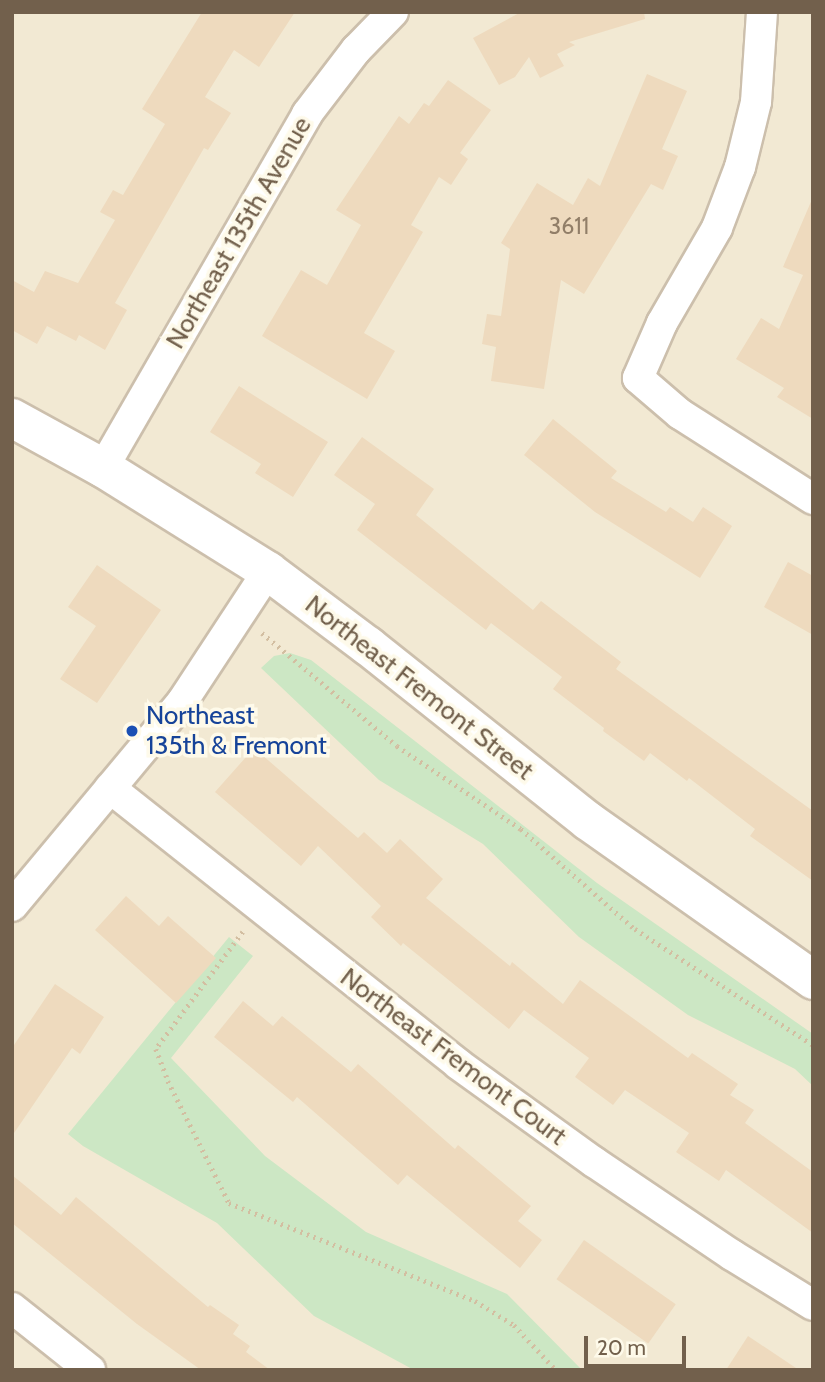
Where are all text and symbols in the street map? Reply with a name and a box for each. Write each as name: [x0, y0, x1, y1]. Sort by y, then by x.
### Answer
street label: Northeast 135th Avenue: [160, 112, 318, 354]
house number: 3611: [549, 212, 589, 240]
street label: Northeast Fremont Street: [299, 589, 539, 787]
place label: Northeast 135th & Fremont: [146, 700, 327, 762]
marker: Northeast 135th & Fremont: [124, 723, 140, 739]
street label: Northeast Fremont Court: [334, 962, 572, 1152]
scale bar: [587, 1322, 688, 1366]
text: 20 m: [597, 1335, 646, 1360]

